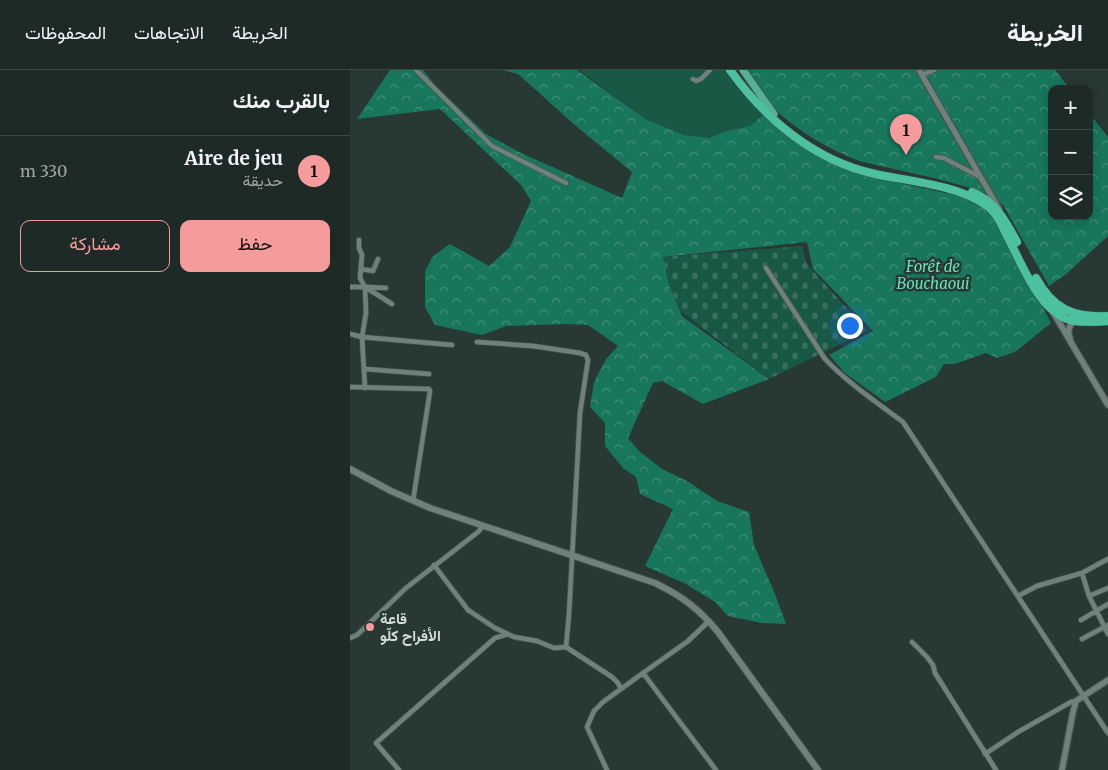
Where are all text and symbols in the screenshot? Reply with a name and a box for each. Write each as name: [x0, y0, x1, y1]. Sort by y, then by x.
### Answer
text: الخريطة: [1007, 17, 1083, 48]
text: المحفوظات: [25, 21, 106, 44]
text: الاتجاهات: [134, 21, 204, 44]
text: الخريطة: [232, 21, 288, 44]
map controls: [1048, 85, 1093, 220]
button: +: [1048, 85, 1093, 130]
text: بالقرب منك: [233, 87, 330, 114]
pin: 1: [890, 114, 922, 155]
button: −: [1048, 130, 1093, 175]
text: Aire de jeu: [184, 146, 283, 170]
text: 330 m: [20, 161, 67, 181]
text: 1: [310, 161, 318, 181]
text: حديقة: [243, 170, 283, 190]
button: layers: [1048, 175, 1093, 220]
button: مشاركة: [20, 220, 170, 272]
button: حفظ: [180, 220, 330, 272]
park label: Forêt de Bouchaoui: [897, 257, 969, 293]
your location: [837, 313, 863, 339]
place label: قاعة الأفراح كلّو: [380, 609, 441, 646]
marker: قاعة الأفراح كلّو: [364, 621, 376, 633]

